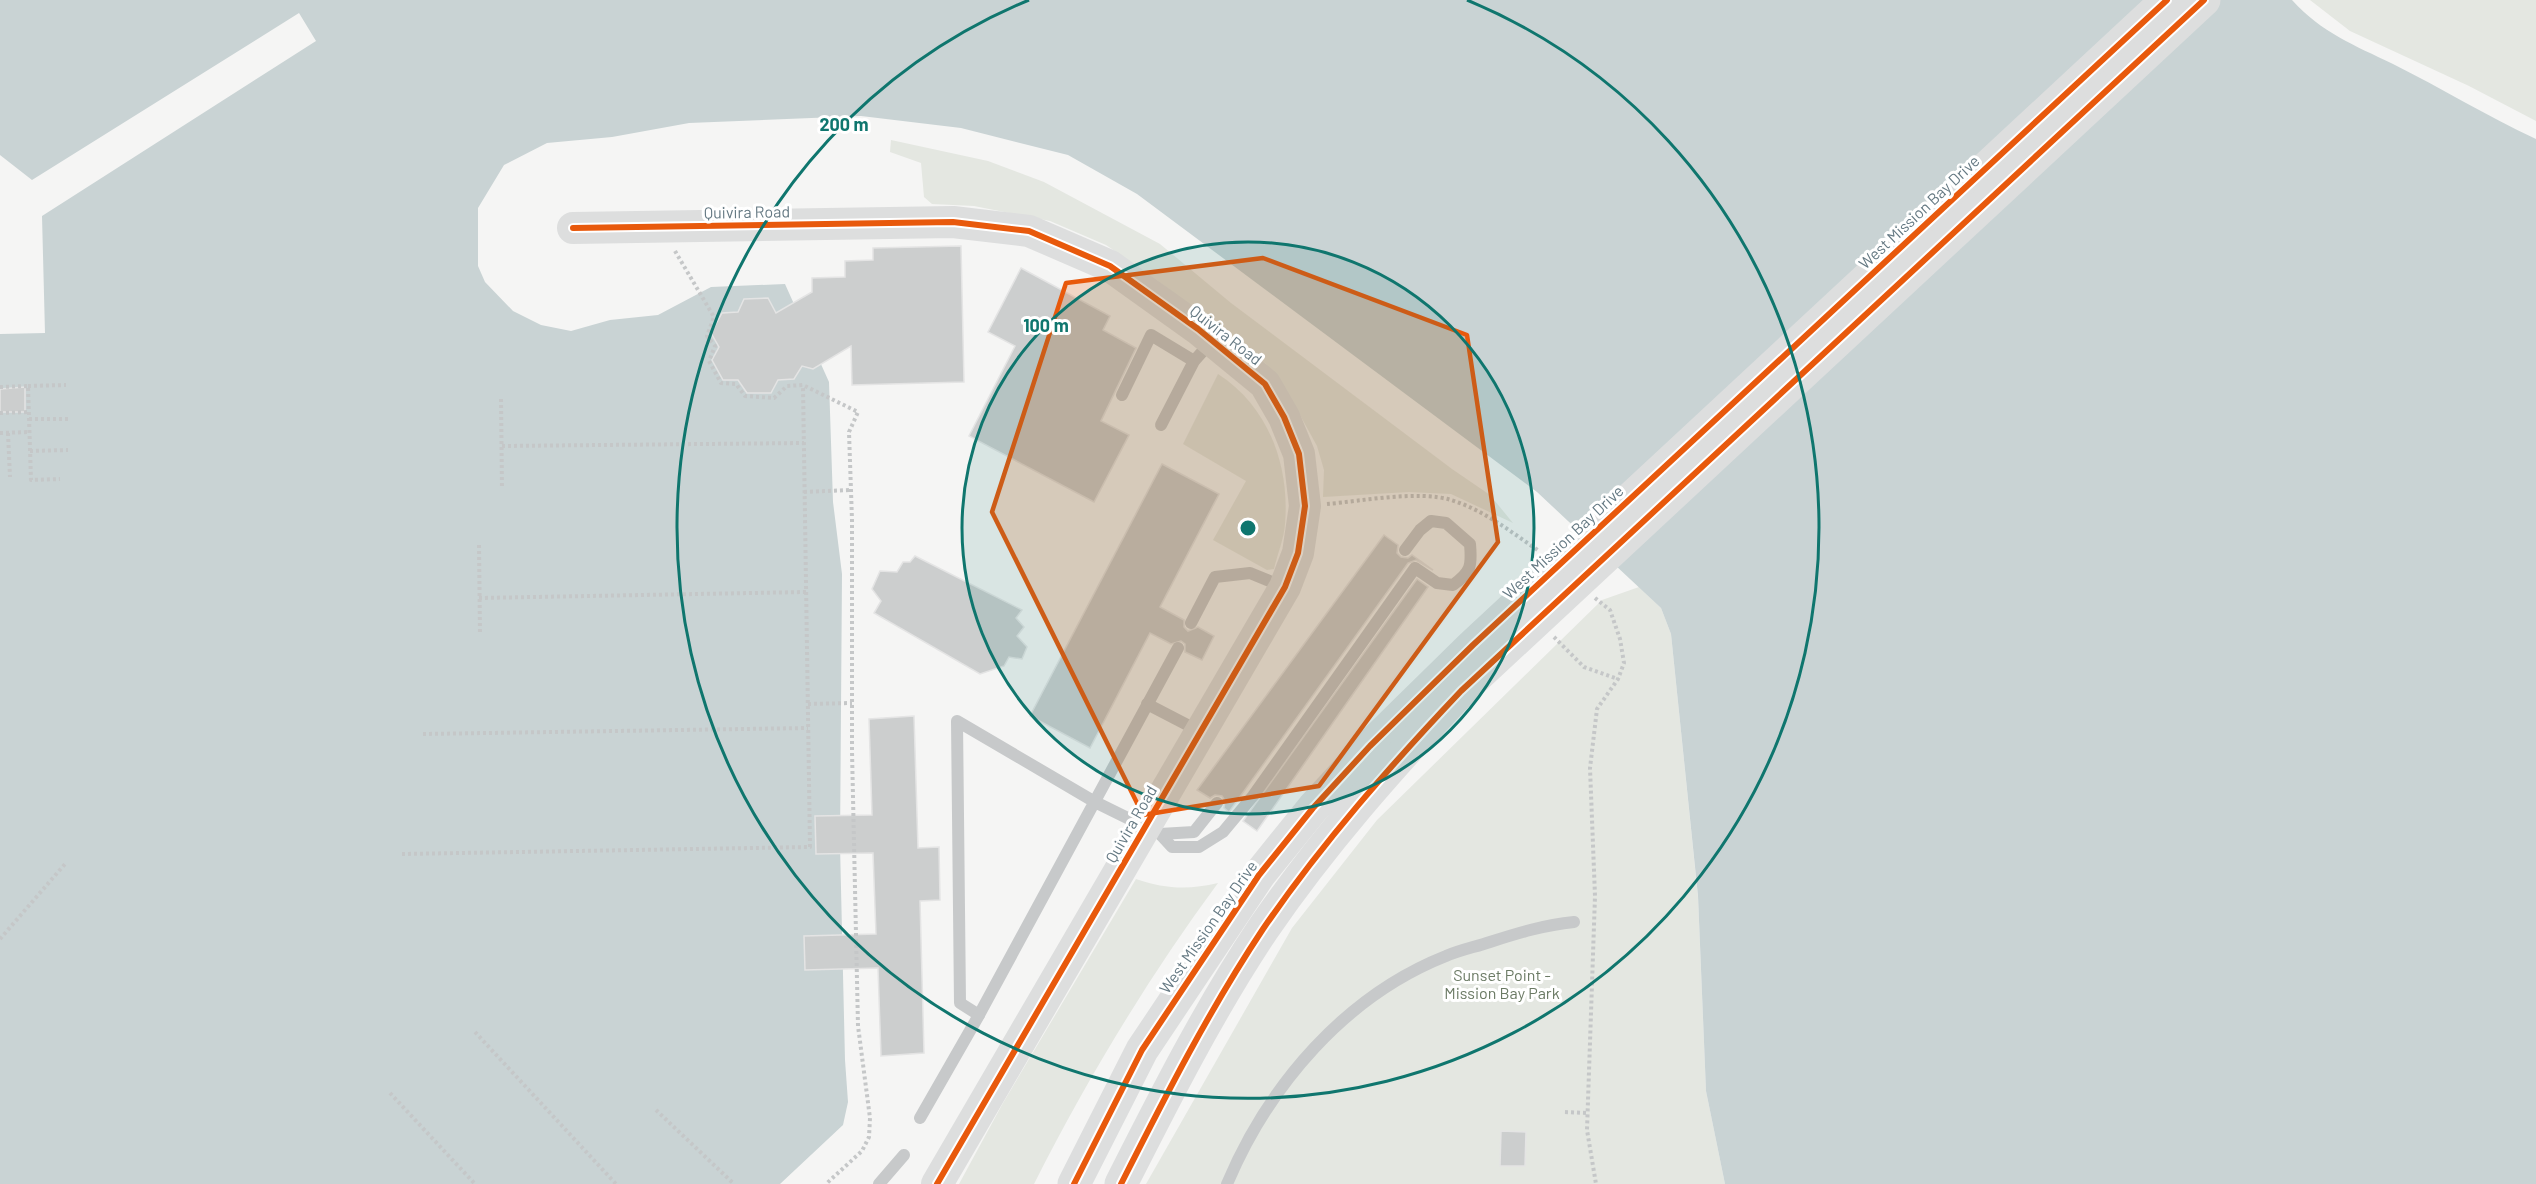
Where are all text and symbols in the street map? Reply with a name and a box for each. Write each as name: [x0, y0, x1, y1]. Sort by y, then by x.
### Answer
text: 200 m: [819, 113, 869, 135]
street label: West Mission Bay Drive: [1854, 151, 1983, 272]
street label: Quivira Road: [704, 201, 790, 222]
street label: Quivira Road: [1187, 301, 1266, 369]
text: 100 m: [1023, 314, 1069, 336]
street label: West Mission Bay Drive: [1498, 481, 1627, 602]
centre of rings: [1238, 518, 1258, 538]
street label: Quivira Road: [1101, 782, 1160, 866]
street label: West Mission Bay Drive: [1155, 857, 1261, 997]
park label: Sunset Point - Mission Bay Park: [1444, 965, 1560, 1002]

